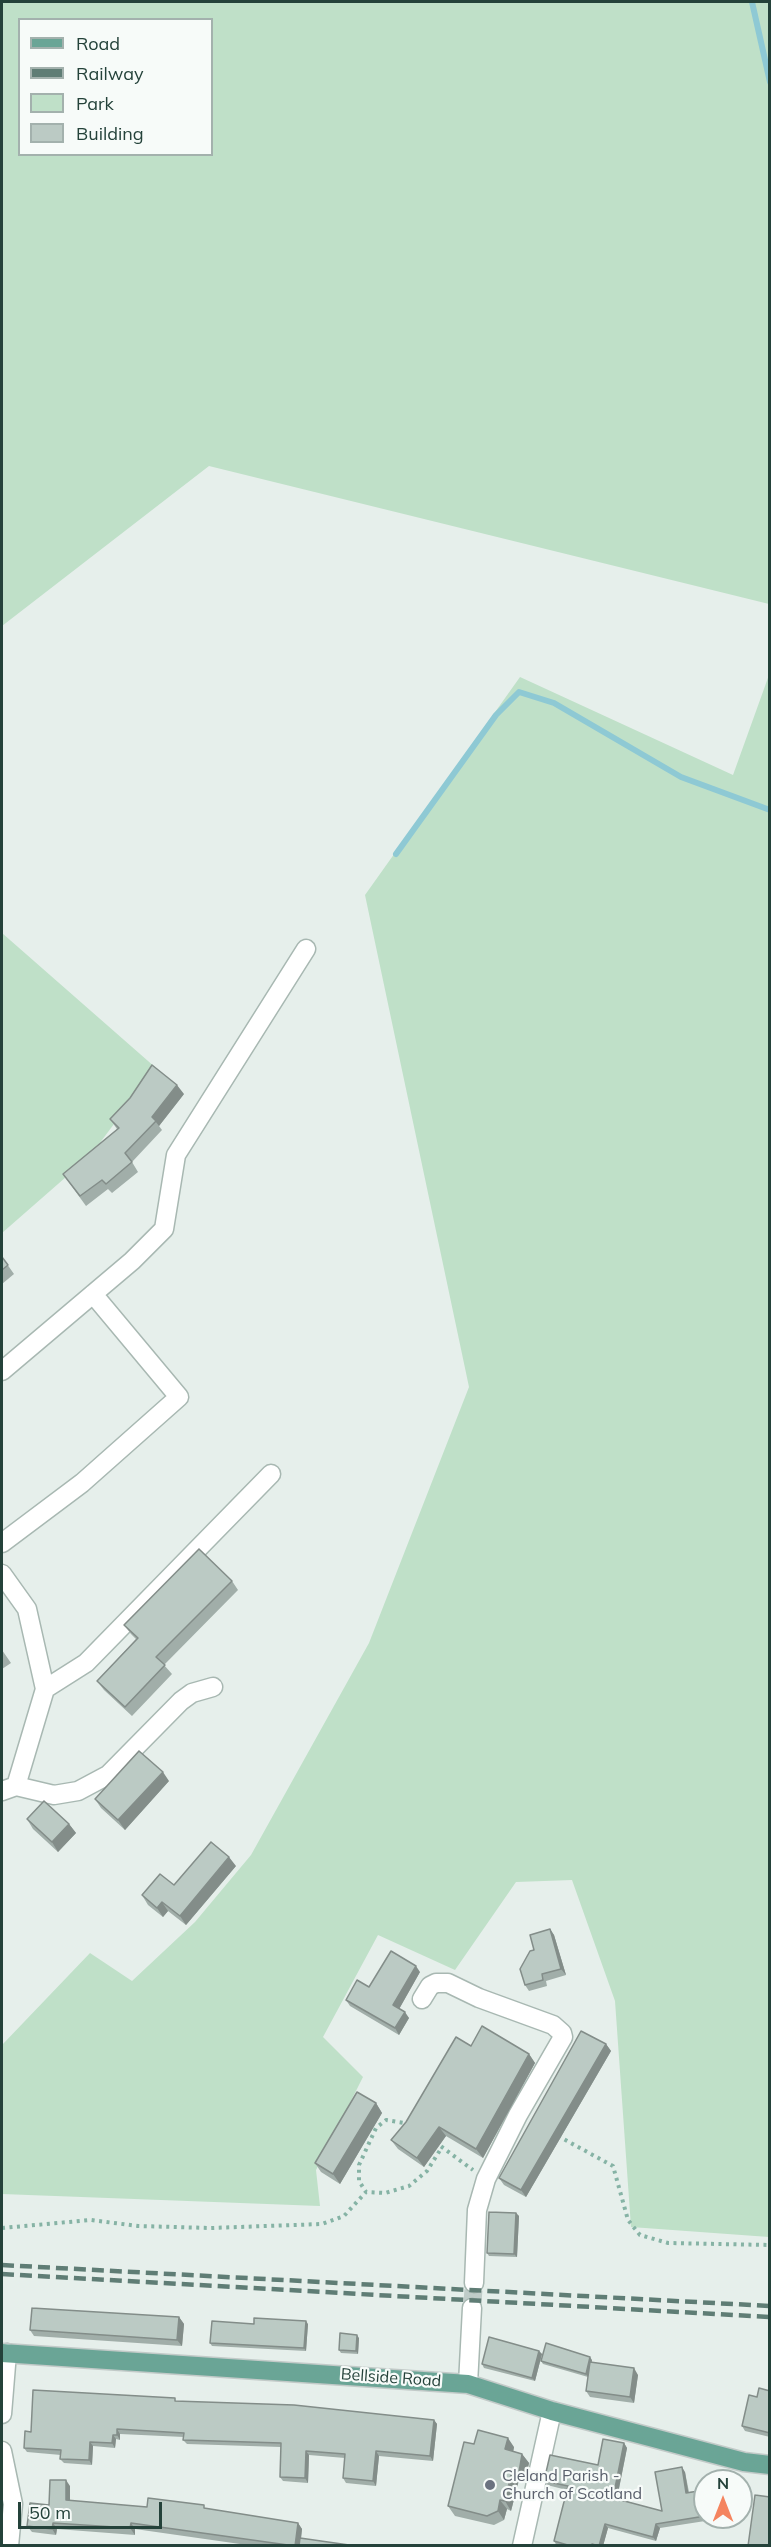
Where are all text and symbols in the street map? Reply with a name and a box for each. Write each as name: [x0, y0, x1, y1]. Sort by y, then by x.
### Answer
legend: [18, 18, 213, 156]
text: Road: [76, 32, 120, 55]
text: Railway: [76, 62, 144, 85]
text: Park: [76, 92, 114, 115]
text: Building: [76, 122, 144, 145]
street label: Bellside Road: [340, 2365, 442, 2391]
place label: Cleland Parish - Church of Scotland: [502, 2466, 642, 2504]
north arrow: [693, 2469, 753, 2529]
text: N: [717, 2473, 729, 2493]
marker: Cleland Parish - Church of Scotland: [483, 2478, 497, 2492]
scale bar: [21, 2490, 165, 2528]
text: 50 m: [29, 2501, 71, 2524]

